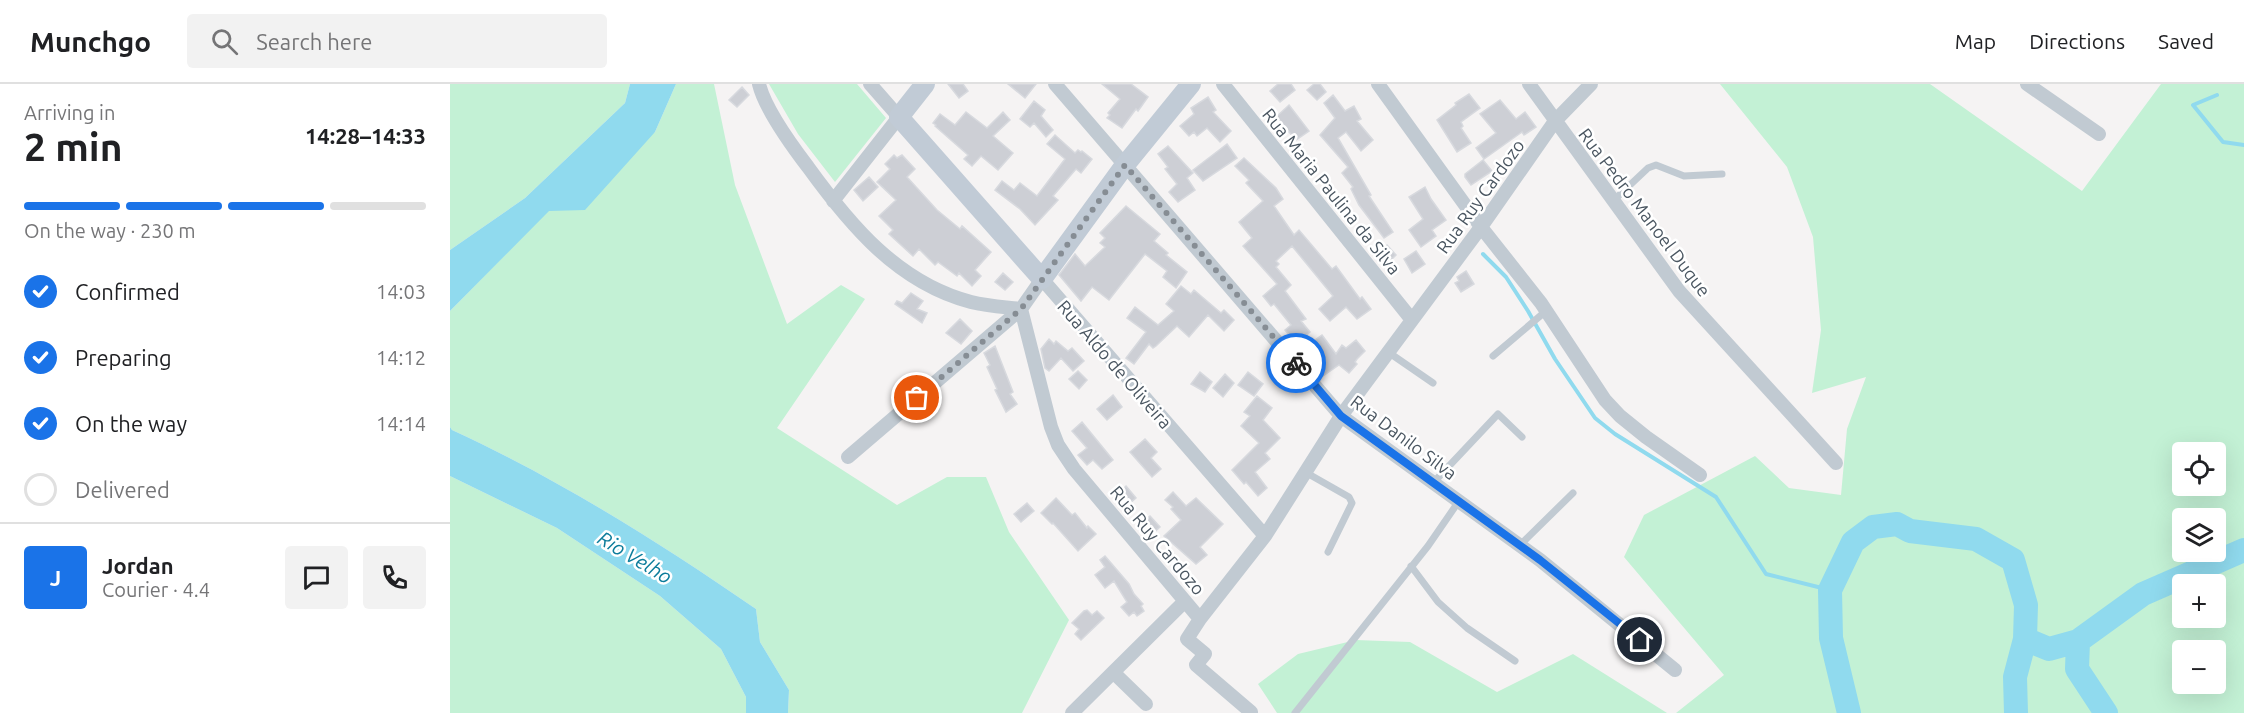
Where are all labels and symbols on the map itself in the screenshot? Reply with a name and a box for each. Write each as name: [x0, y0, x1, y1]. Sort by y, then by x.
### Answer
street label: Rua Maria Paulina da Silva: [1259, 104, 1405, 278]
street label: Rua Pedro Manoel Duque: [1575, 124, 1715, 300]
street label: Rua Ruy Cardozo: [1432, 135, 1528, 257]
street label: Rua Aldo de Oliveira: [1054, 296, 1176, 432]
courier: [1266, 333, 1326, 393]
pin: [891, 372, 942, 423]
street label: Rua Danilo Silva: [1347, 391, 1461, 483]
street label: Rua Ruy Cardozo: [1107, 482, 1209, 598]
water label: Rio Velho: [594, 526, 676, 588]
pin: [1614, 614, 1665, 665]

